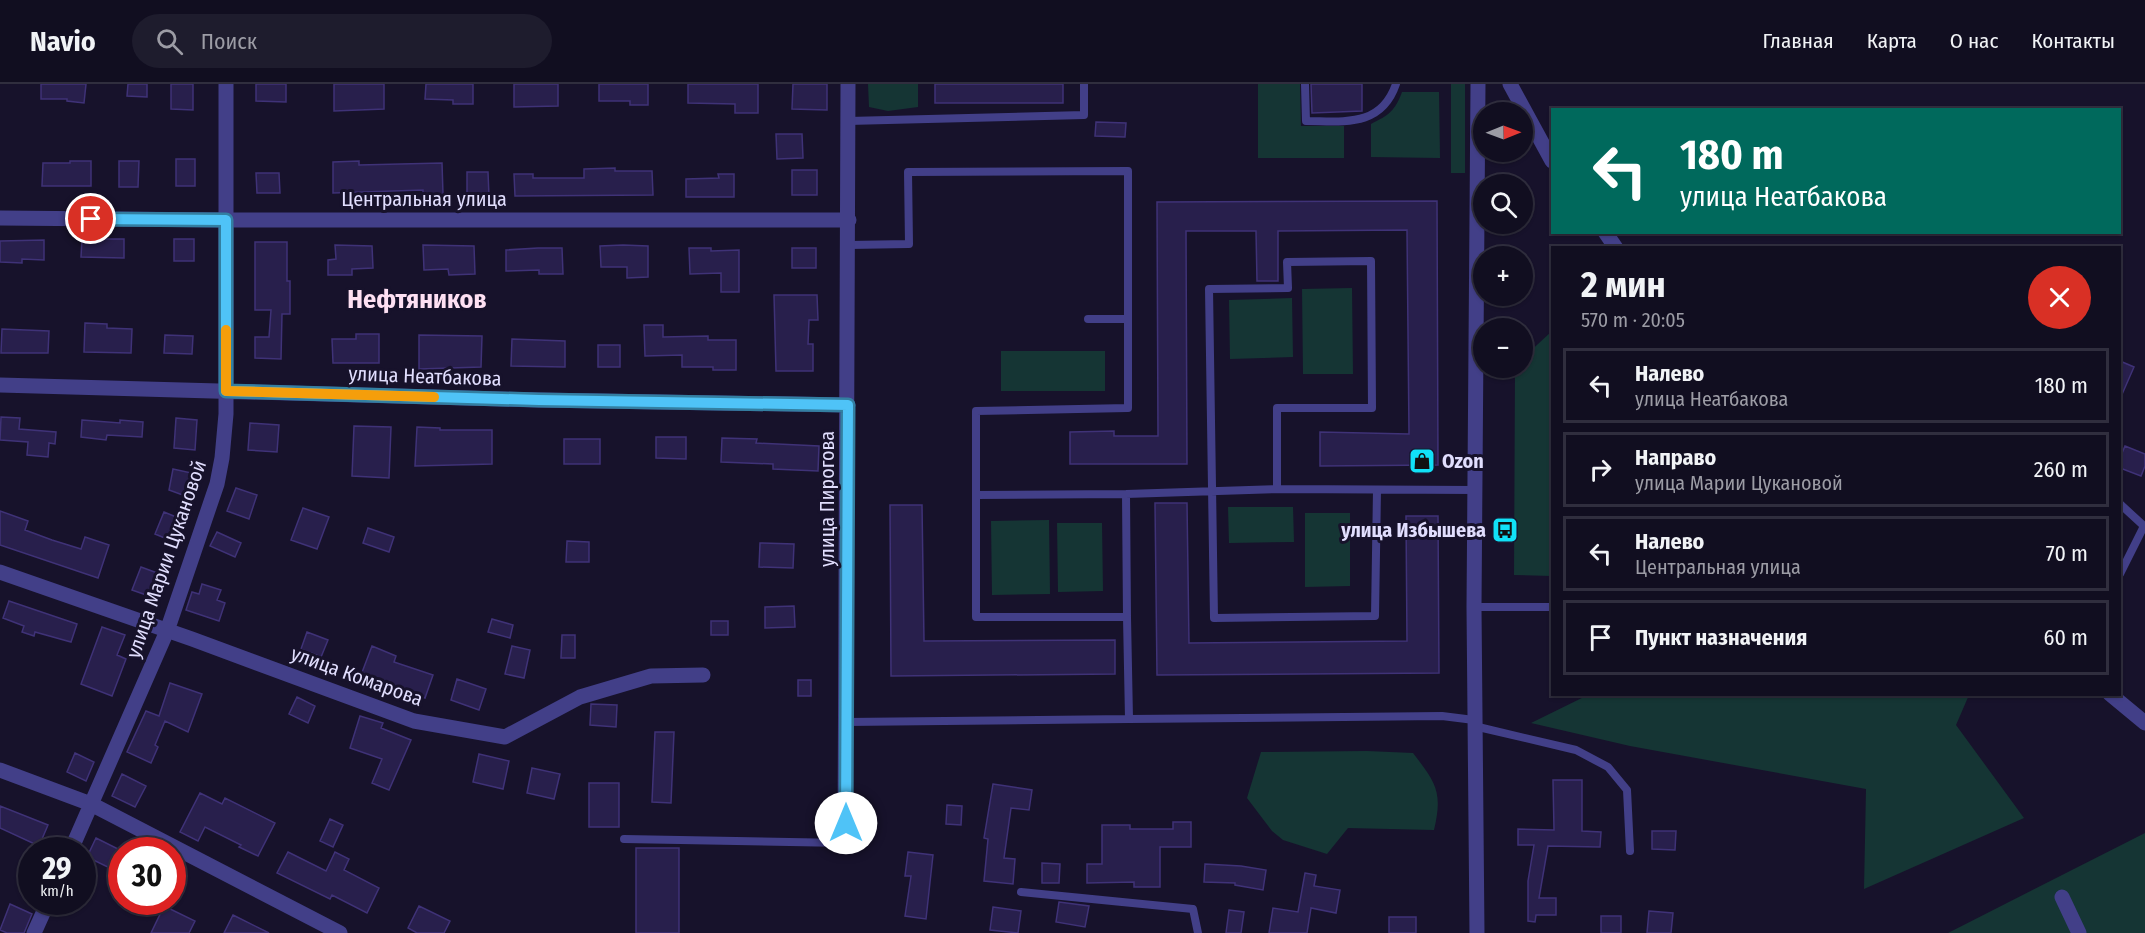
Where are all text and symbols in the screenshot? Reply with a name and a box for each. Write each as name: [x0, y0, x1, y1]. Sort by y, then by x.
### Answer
search box: [132, 14, 552, 68]
text: Navio: [30, 25, 96, 58]
icon: search: [153, 25, 186, 58]
text: Поиск: [201, 28, 257, 55]
text: Главная: [1763, 28, 1834, 54]
text: Карта: [1867, 28, 1917, 54]
text: О нас: [1950, 28, 1998, 54]
text: Контакты: [2031, 28, 2115, 54]
north arrow: [1473, 102, 1533, 162]
map controls: [1473, 102, 1533, 378]
text: 180 m: [1680, 130, 1784, 180]
icon: left: [1581, 132, 1659, 210]
button: search: [1473, 174, 1533, 234]
text: улица Неатбакова: [1680, 181, 1887, 213]
street label: Центральная улица: [341, 187, 507, 211]
pin: [65, 193, 116, 244]
icon: arrive: [74, 202, 107, 235]
button: +: [1473, 246, 1533, 306]
text: 2 мин: [1581, 263, 1666, 307]
button: close: [2028, 266, 2091, 329]
district label: Нефтяников: [347, 284, 487, 315]
text: 570 m · 20:05: [1581, 308, 1685, 332]
button: −: [1473, 318, 1533, 378]
text: Налево: [1635, 360, 1704, 387]
street label: улица Неатбакова: [348, 361, 502, 391]
icon: left: [1584, 369, 1617, 402]
text: 180 m: [2035, 372, 2088, 399]
text: улица Неатбакова: [1635, 387, 1788, 411]
street label: улица Пирогова: [815, 431, 839, 567]
text: Направо: [1635, 444, 1716, 471]
shop icon: Ozon: [1407, 446, 1437, 476]
place label: Ozon: [1442, 449, 1484, 473]
icon: right: [1584, 453, 1617, 486]
text: 260 m: [2034, 456, 2088, 483]
street label: улица Марии Цукановой: [121, 457, 211, 661]
text: улица Марии Цукановой: [1635, 471, 1843, 495]
bus stop icon: улица Избышева: [1490, 515, 1520, 545]
place label: улица Избышева: [1340, 518, 1486, 542]
text: Налево: [1635, 528, 1704, 555]
icon: left: [1584, 537, 1617, 570]
text: 70 m: [2046, 540, 2088, 567]
text: Центральная улица: [1635, 555, 1801, 579]
icon: arrive: [1584, 621, 1617, 654]
text: Пункт назначения: [1635, 624, 1807, 651]
text: 60 m: [2044, 624, 2088, 651]
street label: улица Комарова: [288, 641, 426, 711]
position arrow: [814, 791, 878, 855]
speed limit sign: 30: [108, 837, 186, 915]
text: 29: [42, 851, 72, 887]
text: km/h: [40, 882, 74, 900]

